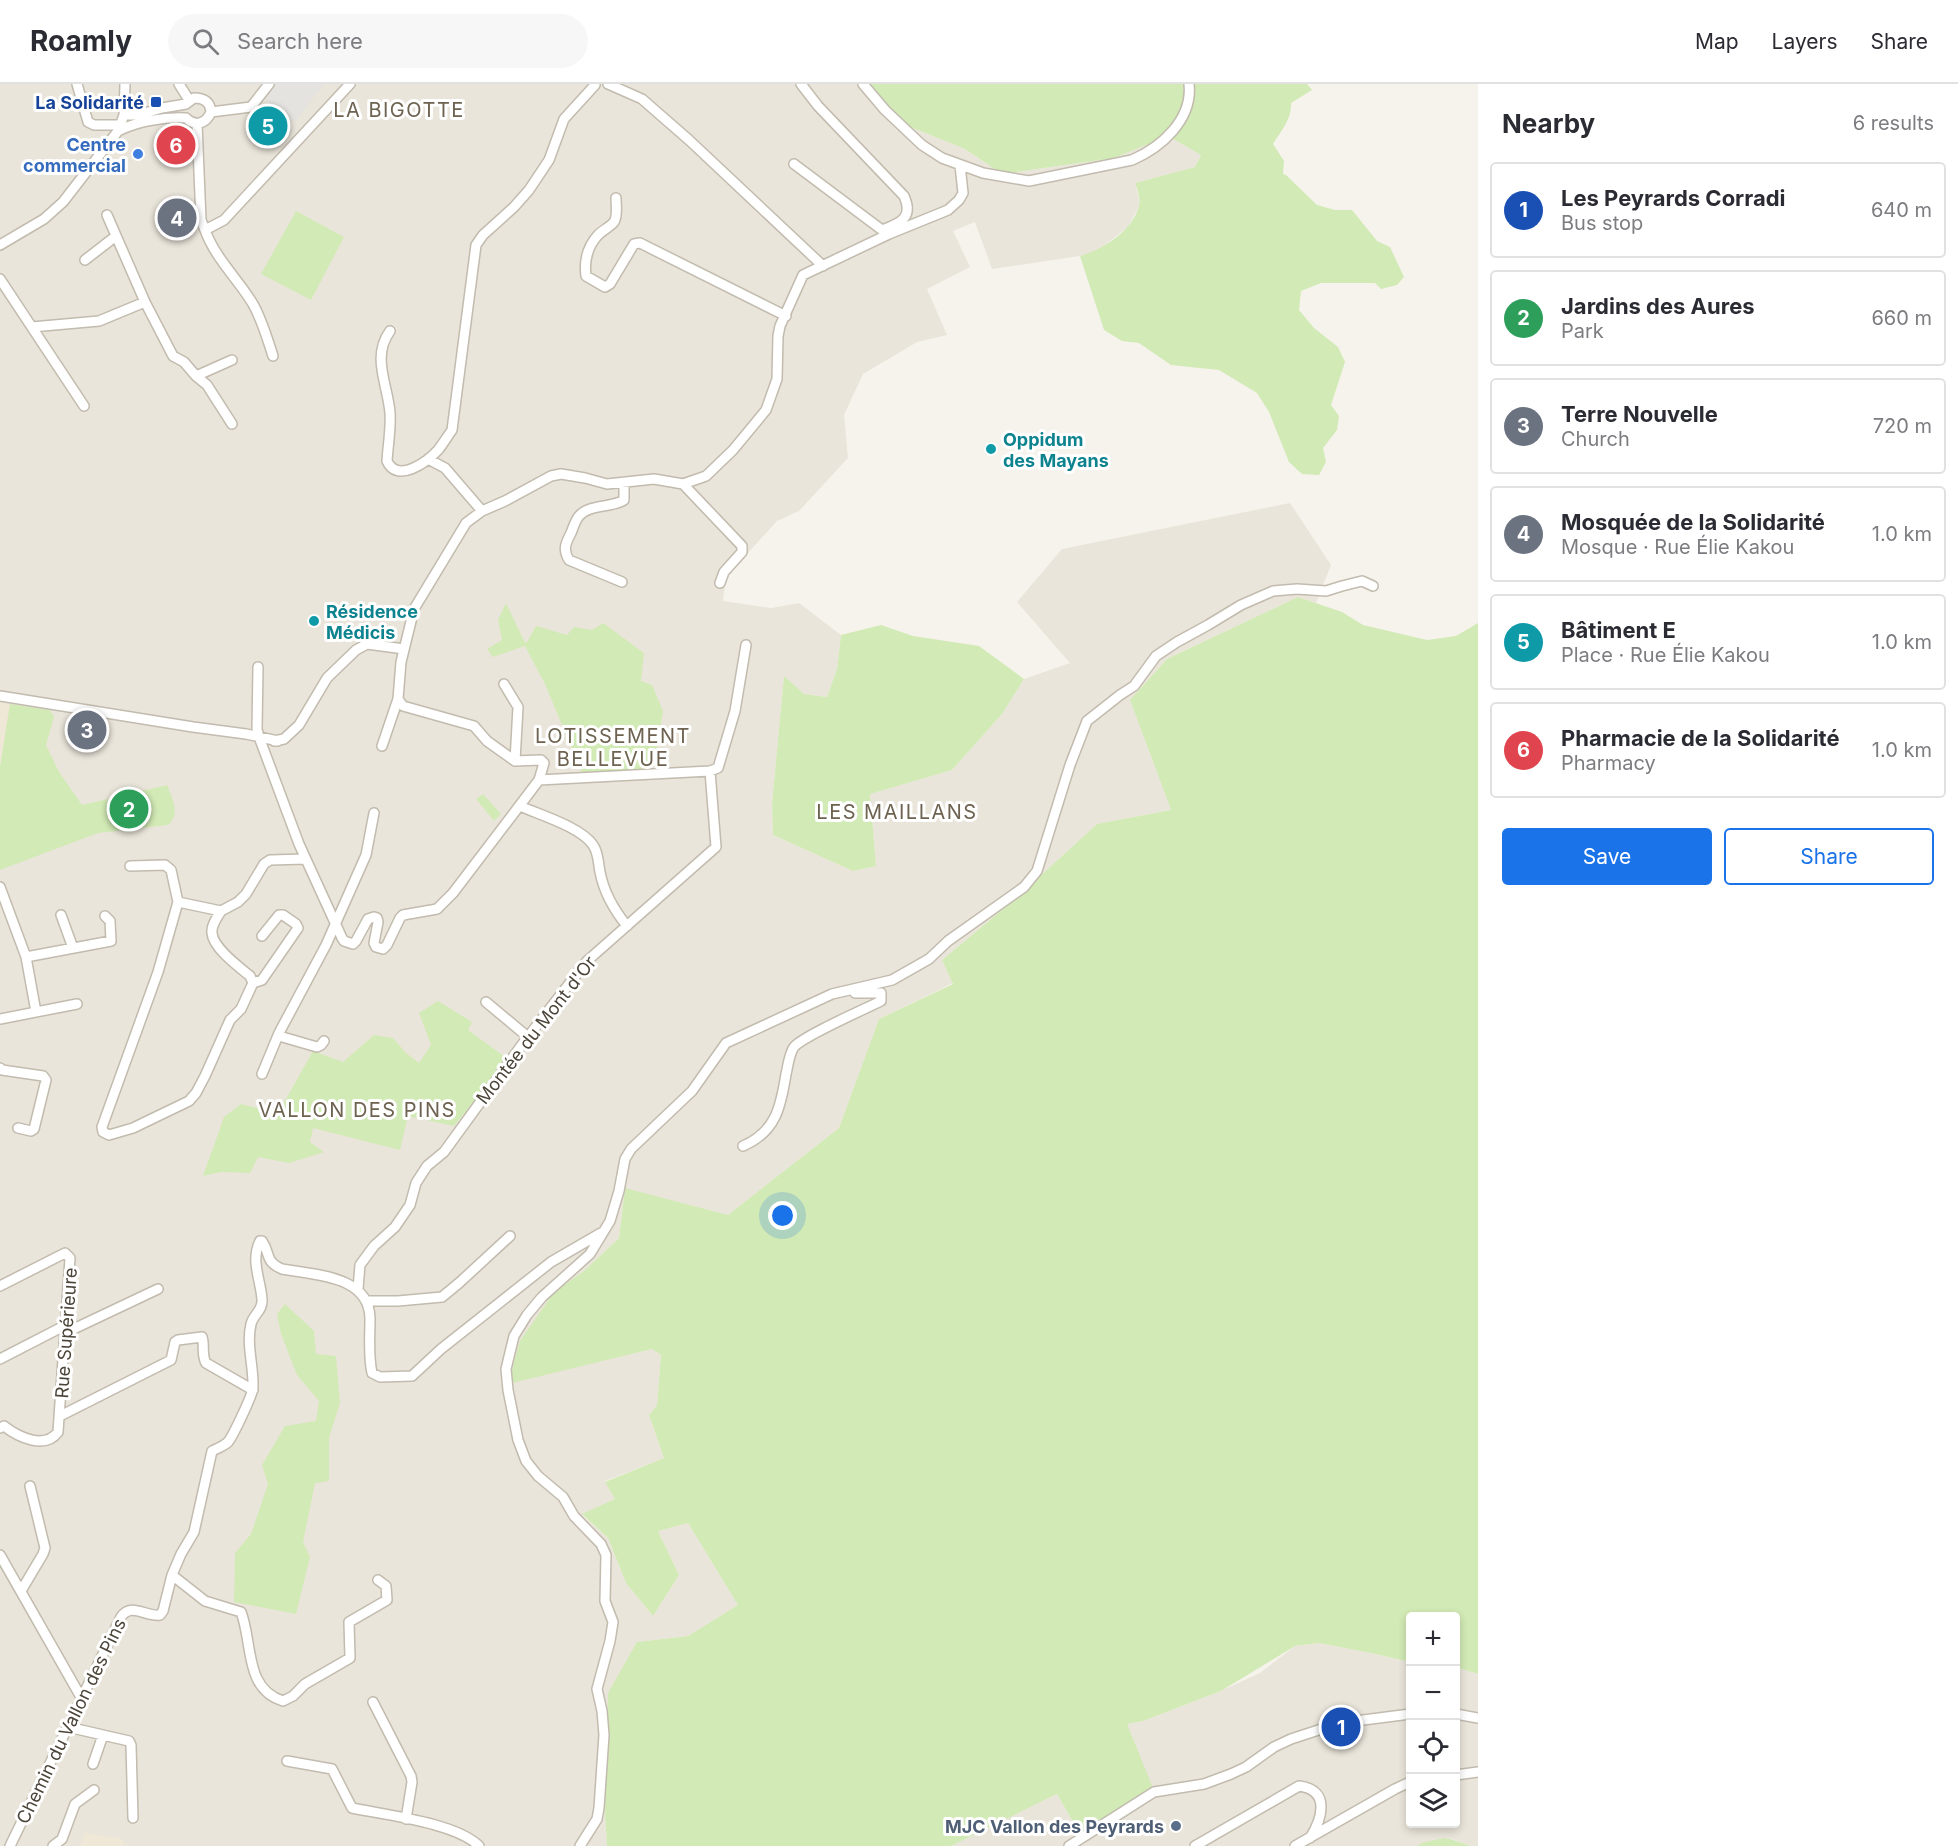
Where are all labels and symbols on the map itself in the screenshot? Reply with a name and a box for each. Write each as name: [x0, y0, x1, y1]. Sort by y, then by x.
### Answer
place label: La Solidarité: [35, 92, 144, 113]
marker: La Solidarité: [149, 95, 163, 109]
district label: LA BIGOTTE: [333, 98, 465, 122]
pin: 5: [248, 104, 288, 148]
pin: 6: [156, 122, 195, 168]
place label: Centre commercial: [23, 134, 126, 176]
marker: Centre commercial: [131, 147, 145, 161]
pin: 4: [158, 196, 196, 240]
place label: Oppidum des Mayans: [1003, 429, 1109, 471]
marker: Oppidum des Mayans: [984, 442, 998, 456]
place label: Résidence Médicis: [326, 601, 418, 643]
marker: Résidence Médicis: [307, 614, 321, 628]
pin: 3: [68, 708, 106, 752]
district label: LOTISSEMENT BELLEVUE: [535, 724, 691, 771]
pin: 2: [110, 786, 148, 832]
district label: LES MAILLANS: [816, 800, 978, 824]
street label: Montée du Mont d'Or: [472, 952, 600, 1108]
district label: VALLON DES PINS: [258, 1098, 456, 1122]
your location: [768, 1201, 797, 1230]
street label: Rue Supérieure: [51, 1267, 81, 1399]
street label: Chemin du Vallon des Pins: [12, 1615, 130, 1827]
pin: 1: [1322, 1704, 1360, 1750]
place label: MJC Vallon des Peyrards: [945, 1816, 1164, 1837]
marker: MJC Vallon des Peyrards: [1169, 1819, 1183, 1833]

